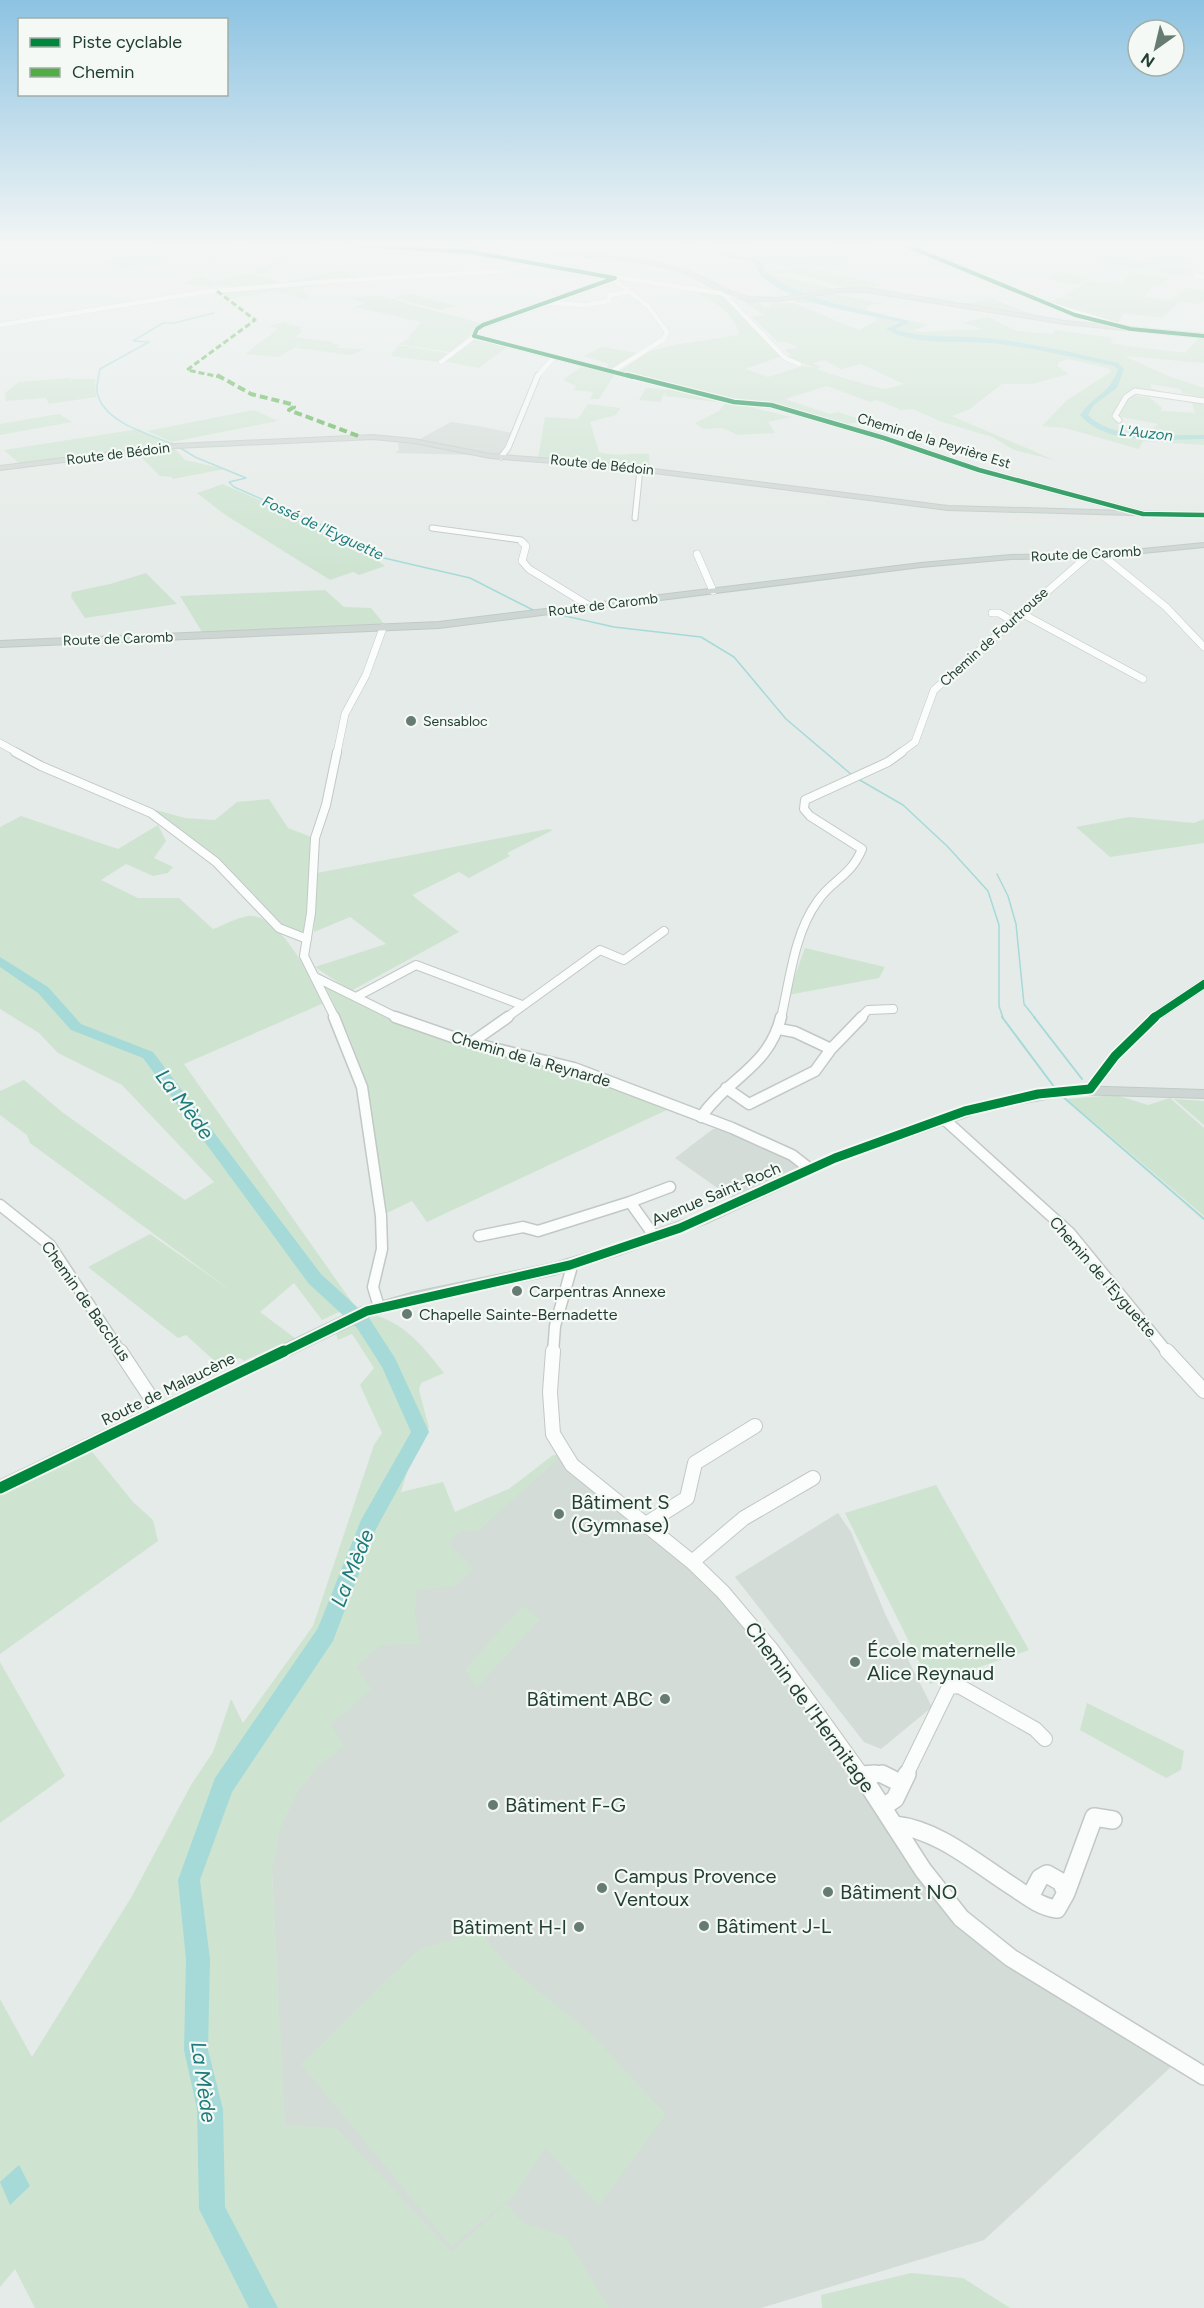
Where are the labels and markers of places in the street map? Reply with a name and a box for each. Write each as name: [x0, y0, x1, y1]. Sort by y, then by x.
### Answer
place label: Sensabloc: [423, 713, 488, 730]
marker: Sensabloc: [404, 714, 418, 728]
place label: Carpentras Annexe: [529, 1282, 666, 1301]
marker: Carpentras Annexe: [510, 1284, 524, 1298]
place label: Chapelle Sainte-Bernadette: [419, 1305, 618, 1324]
marker: Chapelle Sainte-Bernadette: [400, 1307, 414, 1321]
place label: Bâtiment S (Gymnase): [571, 1490, 669, 1537]
marker: Bâtiment S (Gymnase): [552, 1507, 566, 1521]
place label: École maternelle Alice Reynaud: [867, 1638, 1016, 1685]
marker: École maternelle Alice Reynaud: [848, 1655, 862, 1669]
place label: Bâtiment ABC: [527, 1687, 653, 1711]
marker: Bâtiment ABC: [658, 1692, 672, 1706]
place label: Bâtiment F-G: [505, 1793, 626, 1817]
marker: Bâtiment F-G: [486, 1798, 500, 1812]
place label: Campus Provence Ventoux: [614, 1864, 777, 1911]
place label: Bâtiment NO: [840, 1880, 957, 1904]
marker: Campus Provence Ventoux: [595, 1881, 609, 1895]
marker: Bâtiment NO: [821, 1885, 835, 1899]
place label: Bâtiment J-L: [716, 1914, 832, 1938]
place label: Bâtiment H-I: [452, 1915, 567, 1939]
marker: Bâtiment J-L: [697, 1919, 711, 1933]
marker: Bâtiment H-I: [572, 1920, 586, 1934]

